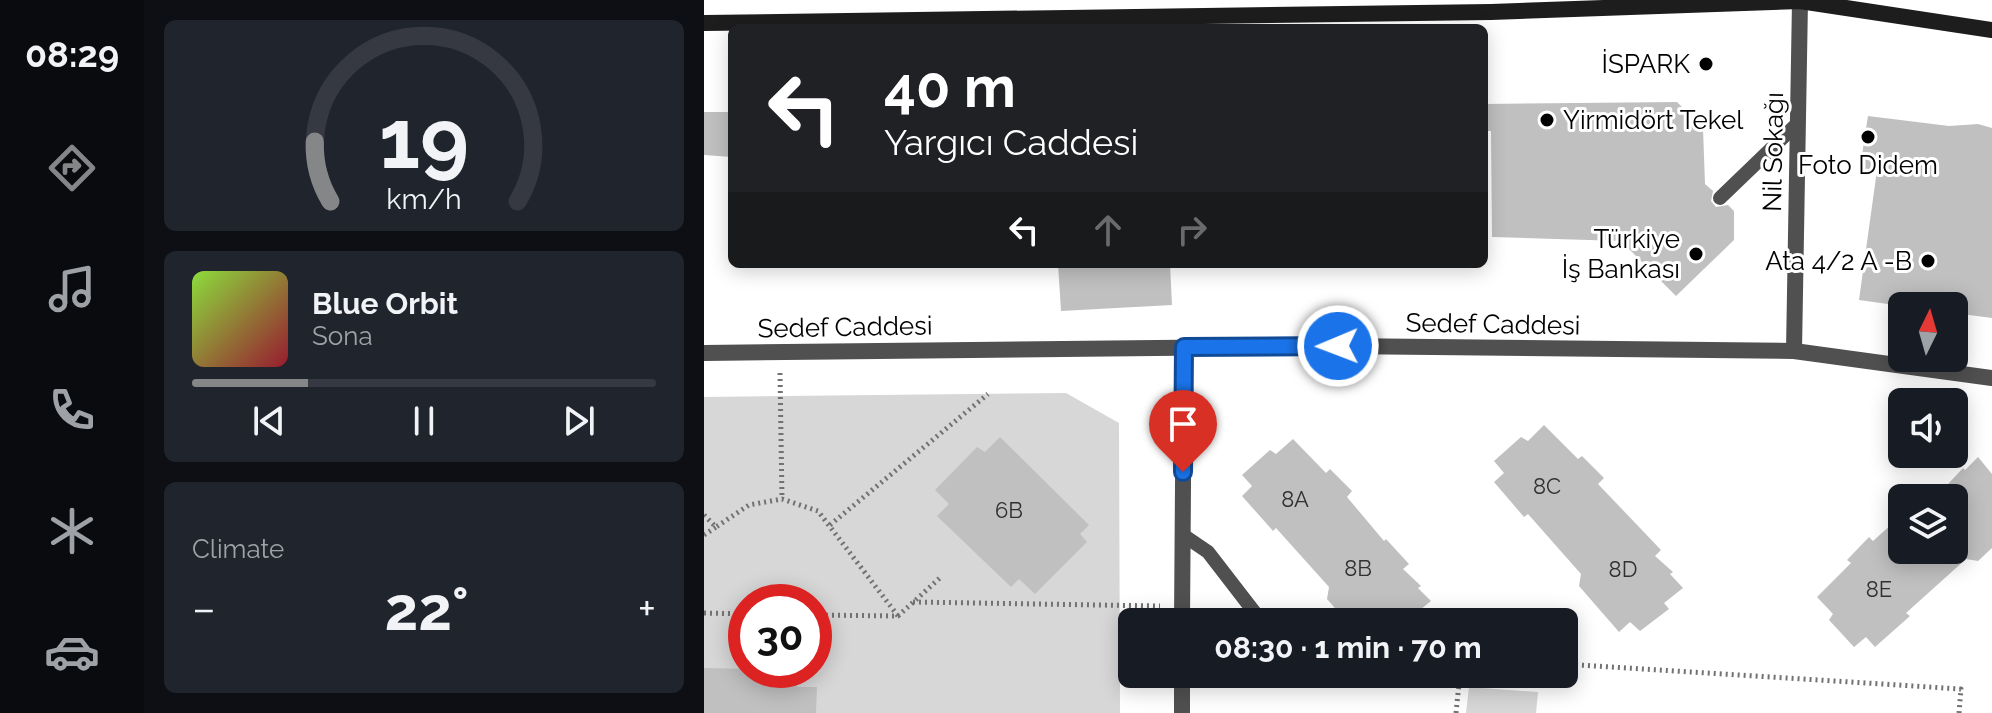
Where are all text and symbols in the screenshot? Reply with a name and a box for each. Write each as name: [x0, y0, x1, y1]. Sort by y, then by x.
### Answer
text: 08:29: [25, 33, 119, 75]
place label: İSPARK: [1602, 49, 1690, 79]
text: 40 m: [884, 54, 1016, 120]
marker: İSPARK: [1697, 55, 1715, 73]
icon: left: [752, 56, 856, 160]
text: 19: [379, 89, 469, 186]
street label: Nil Sokağı: [1757, 92, 1789, 212]
place label: Yirmidört Tekel: [1563, 105, 1744, 135]
marker: Yirmidört Tekel: [1538, 111, 1556, 129]
text: Yargıcı Caddesi: [884, 121, 1138, 163]
marker: Foto Didem: [1859, 128, 1877, 146]
icon: directions: [44, 140, 100, 196]
place label: Foto Didem: [1798, 150, 1938, 180]
text: km/h: [386, 182, 462, 216]
icon: left: [1002, 208, 1046, 252]
icon: ahead: [1086, 208, 1130, 252]
icon: right: [1170, 208, 1214, 252]
place label: Türkiye İş Bankası: [1562, 224, 1680, 284]
marker: Türkiye İş Bankası: [1687, 245, 1705, 263]
place label: Ata 4/2 A -B: [1765, 246, 1912, 276]
marker: Ata 4/2 A -B: [1919, 252, 1937, 270]
icon: music: [44, 261, 100, 317]
text: Blue Orbit: [312, 286, 458, 321]
north arrow: [1888, 292, 1968, 372]
map controls: [1888, 292, 1968, 564]
position arrow: [1296, 304, 1380, 388]
street label: Sedef Caddesi: [1405, 307, 1581, 341]
street label: Sedef Caddesi: [757, 310, 933, 344]
text: Sona: [312, 321, 373, 351]
icon: phone: [44, 382, 100, 438]
button: sound: [1888, 388, 1968, 468]
pin: [1149, 390, 1217, 472]
icon: previous: [247, 399, 291, 443]
icon: pause: [402, 399, 446, 443]
icon: next: [557, 399, 601, 443]
icon: arrive: [1161, 402, 1205, 446]
house number: 8C: [1533, 473, 1561, 499]
button: layers: [1888, 484, 1968, 564]
house number: 8A: [1281, 486, 1309, 512]
house number: 6B: [995, 497, 1023, 523]
icon: climate: [44, 503, 100, 559]
text: Climate: [192, 534, 284, 564]
house number: 8B: [1344, 555, 1372, 581]
house number: 8D: [1609, 556, 1637, 582]
text: 22°: [385, 574, 469, 644]
house number: 8E: [1866, 576, 1892, 602]
text: −: [192, 583, 216, 634]
text: +: [638, 583, 656, 634]
speed limit sign: 30: [728, 584, 832, 688]
icon: car: [44, 624, 100, 680]
text: 08:30 · 1 min · 70 m: [1214, 630, 1482, 665]

